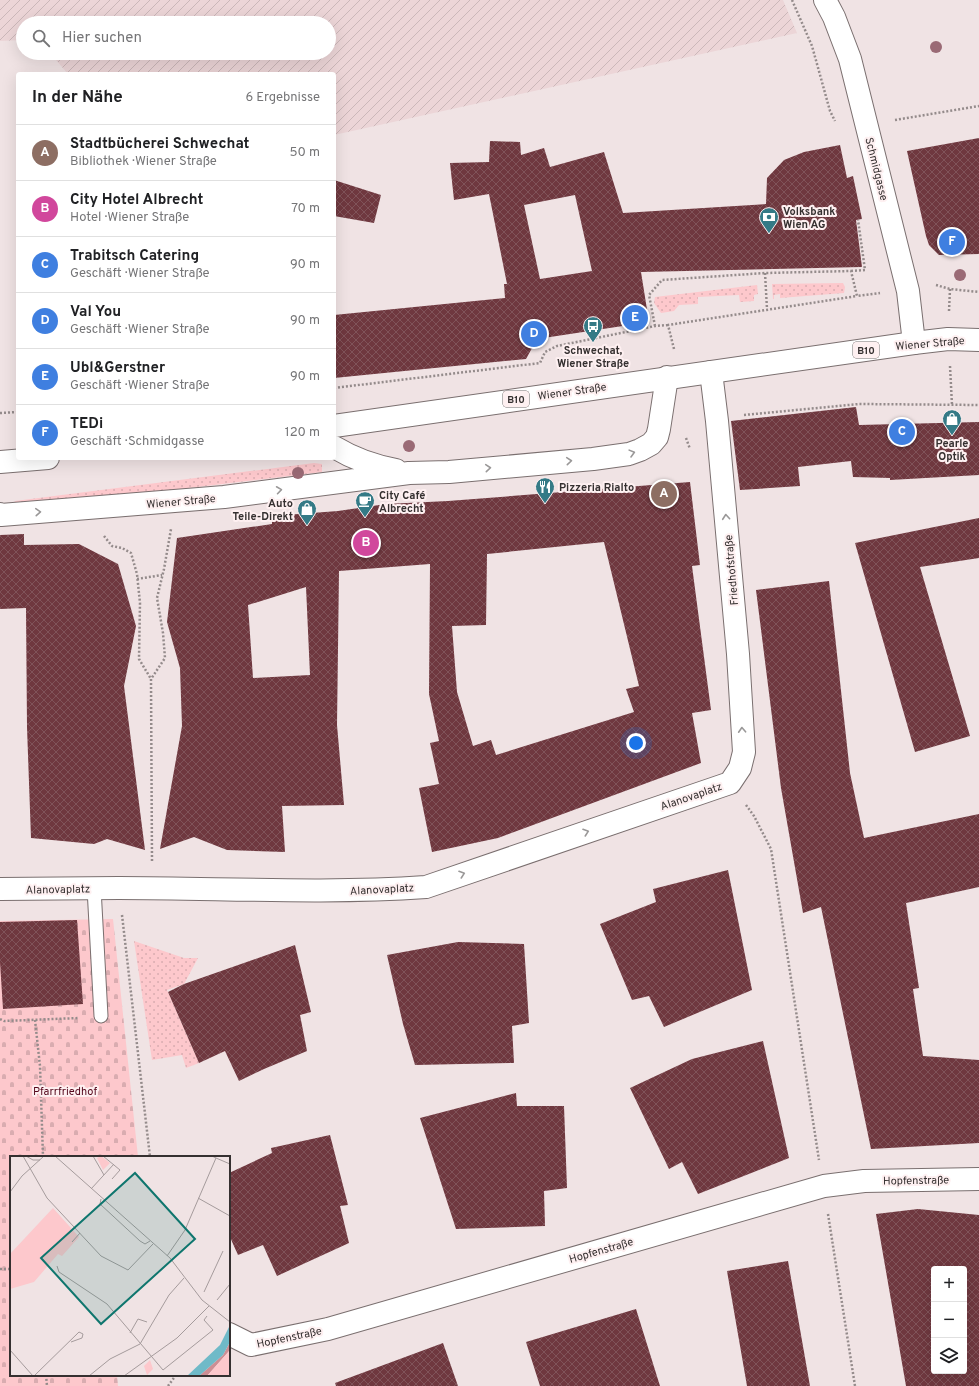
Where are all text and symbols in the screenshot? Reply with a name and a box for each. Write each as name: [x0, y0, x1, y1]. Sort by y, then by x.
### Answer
search box: [16, 16, 336, 60]
icon: search: [30, 27, 52, 49]
text: Hier suchen: [62, 29, 142, 48]
text: In der Nähe: [32, 87, 123, 109]
text: 6 Ergebnisse: [246, 90, 320, 106]
text: Stadtbücherei Schwechat: [70, 135, 249, 154]
street label: Schmidgasse: [861, 136, 891, 202]
text: A: [40, 145, 50, 161]
text: 50 m: [290, 145, 320, 161]
text: Bibliothek · Wiener Straße: [70, 154, 217, 170]
text: City Hotel Albrecht: [70, 191, 203, 210]
text: B: [41, 201, 49, 217]
text: 70 m: [291, 201, 320, 217]
place label: Volksbank Wien AG: [783, 205, 835, 232]
bank icon: Volksbank Wien AG: [758, 206, 780, 234]
text: Hotel · Wiener Straße: [70, 210, 189, 226]
pin: F: [939, 227, 965, 257]
text: Trabitsch Catering: [70, 247, 199, 266]
text: C: [41, 257, 49, 273]
text: 90 m: [290, 257, 320, 273]
text: Geschäft · Wiener Straße: [70, 266, 210, 282]
text: Val You: [70, 303, 121, 322]
pin: E: [622, 303, 648, 333]
text: D: [40, 313, 50, 329]
text: 90 m: [290, 313, 320, 329]
bus stop icon: Schwechat, Wiener Straße: [582, 315, 604, 343]
pin: D: [521, 319, 547, 349]
text: Geschäft · Wiener Straße: [70, 322, 210, 338]
street label: Wiener Straße: [895, 334, 965, 354]
road number: B10: [853, 342, 879, 358]
place label: Schwechat, Wiener Straße: [557, 344, 629, 371]
text: Ubl&Gerstner: [70, 359, 165, 378]
text: E: [41, 369, 49, 385]
text: 90 m: [290, 369, 320, 385]
text: Geschäft · Wiener Straße: [70, 378, 210, 394]
street label: Wiener Straße: [537, 380, 608, 404]
road number: B10: [503, 391, 529, 407]
shop icon: Pearle Optik: [941, 408, 963, 436]
text: TEDi: [70, 415, 103, 434]
pin: C: [889, 417, 915, 447]
text: F: [41, 425, 49, 441]
text: 120 m: [285, 425, 320, 441]
text: Geschäft · Schmidgasse: [70, 434, 204, 450]
place label: Pearle Optik: [935, 437, 969, 464]
one-way arrow: [628, 449, 635, 457]
one-way arrow: [566, 456, 572, 465]
one-way arrow: [485, 464, 491, 473]
restaurant icon: Pizzeria Rialto: [534, 476, 556, 504]
pin: A: [651, 479, 677, 509]
place label: Pizzeria Rialto: [559, 481, 634, 495]
one-way arrow: [276, 486, 282, 495]
place label: City Café Albrecht: [379, 489, 425, 516]
cafe icon: City Café Albrecht: [354, 490, 376, 518]
street label: Wiener Straße: [146, 492, 216, 512]
place label: Auto Teile-Direkt: [232, 497, 293, 524]
shop icon: Auto Teile-Direkt: [296, 498, 318, 526]
one-way arrow: [35, 508, 42, 517]
one-way arrow: [721, 514, 730, 520]
pin: B: [353, 528, 379, 558]
street label: Friedhofstraße: [722, 534, 742, 606]
one-way arrow: [738, 727, 747, 733]
your location: [626, 733, 646, 753]
street label: Alanovaplatz: [659, 780, 724, 814]
one-way arrow: [582, 828, 589, 837]
one-way arrow: [459, 870, 466, 879]
street label: Alanovaplatz: [350, 881, 415, 899]
street label: Alanovaplatz: [26, 882, 90, 898]
park label: Pfarrfriedhof: [33, 1085, 97, 1099]
inset map: [10, 1156, 230, 1376]
street label: Hopfenstraße: [883, 1173, 949, 1189]
street label: Hopfenstraße: [568, 1235, 635, 1267]
map controls: [931, 1266, 967, 1374]
button: +: [931, 1266, 967, 1302]
button: −: [931, 1302, 967, 1338]
street label: Hopfenstraße: [255, 1324, 323, 1352]
button: layers: [931, 1338, 967, 1374]

